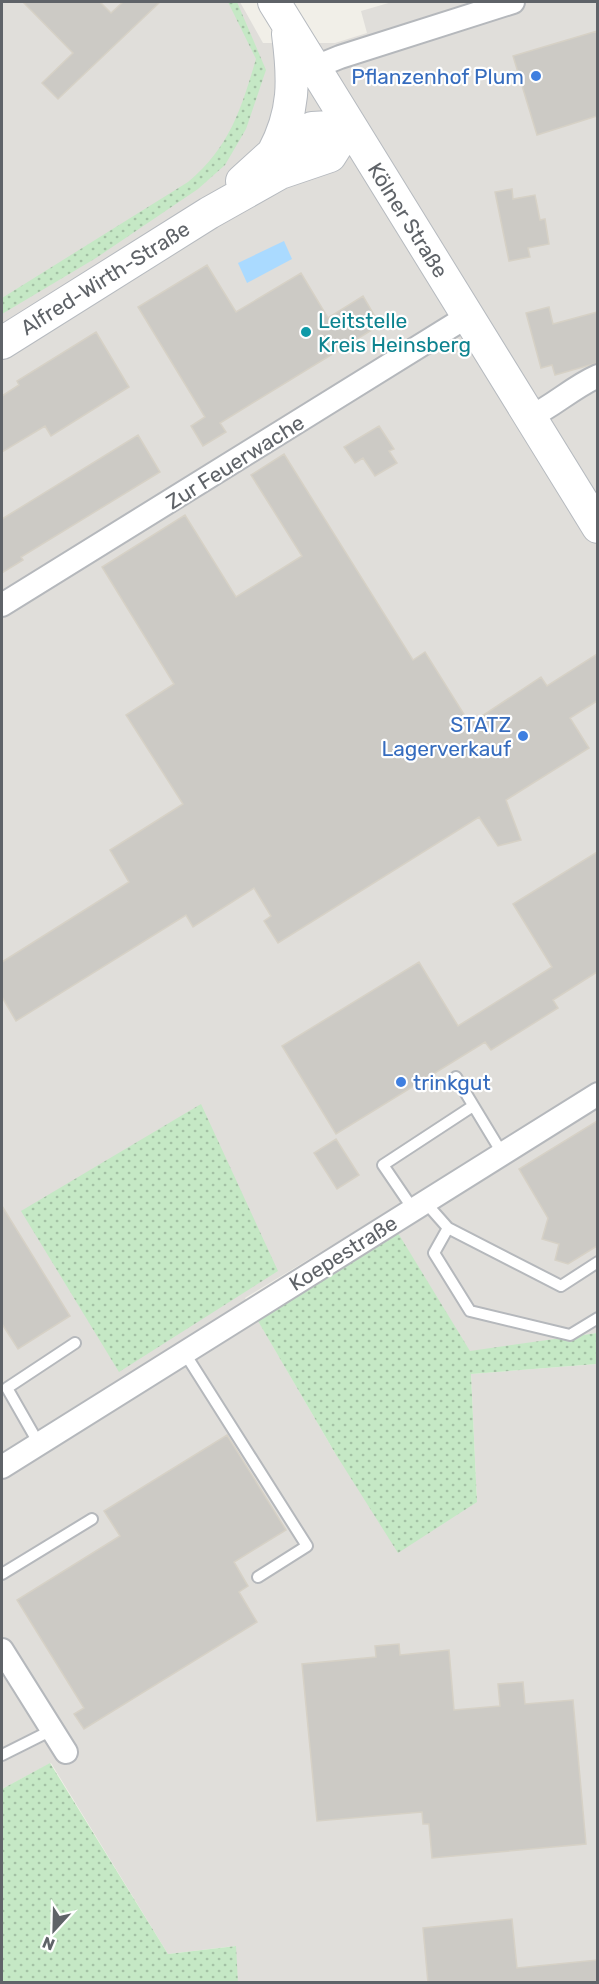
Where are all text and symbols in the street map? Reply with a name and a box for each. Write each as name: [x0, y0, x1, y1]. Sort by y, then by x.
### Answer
place label: Pflanzenhof Plum: [351, 64, 524, 89]
marker: Pflanzenhof Plum: [529, 69, 543, 83]
street label: Kölner Straße: [363, 158, 453, 282]
street label: Alfred-Wirth-Straße: [16, 216, 194, 340]
place label: Leitstelle Kreis Heinsberg: [318, 308, 471, 357]
marker: Leitstelle Kreis Heinsberg: [299, 325, 313, 339]
street label: Zur Feuerwache: [161, 410, 309, 514]
place label: STATZ Lagerverkauf: [381, 712, 511, 761]
marker: STATZ Lagerverkauf: [516, 729, 530, 743]
place label: trinkgut: [413, 1070, 491, 1095]
marker: trinkgut: [394, 1075, 408, 1089]
street label: Koepestraße: [284, 1210, 402, 1296]
north arrow: [24, 1900, 84, 1960]
text: N: [40, 1932, 57, 1954]

